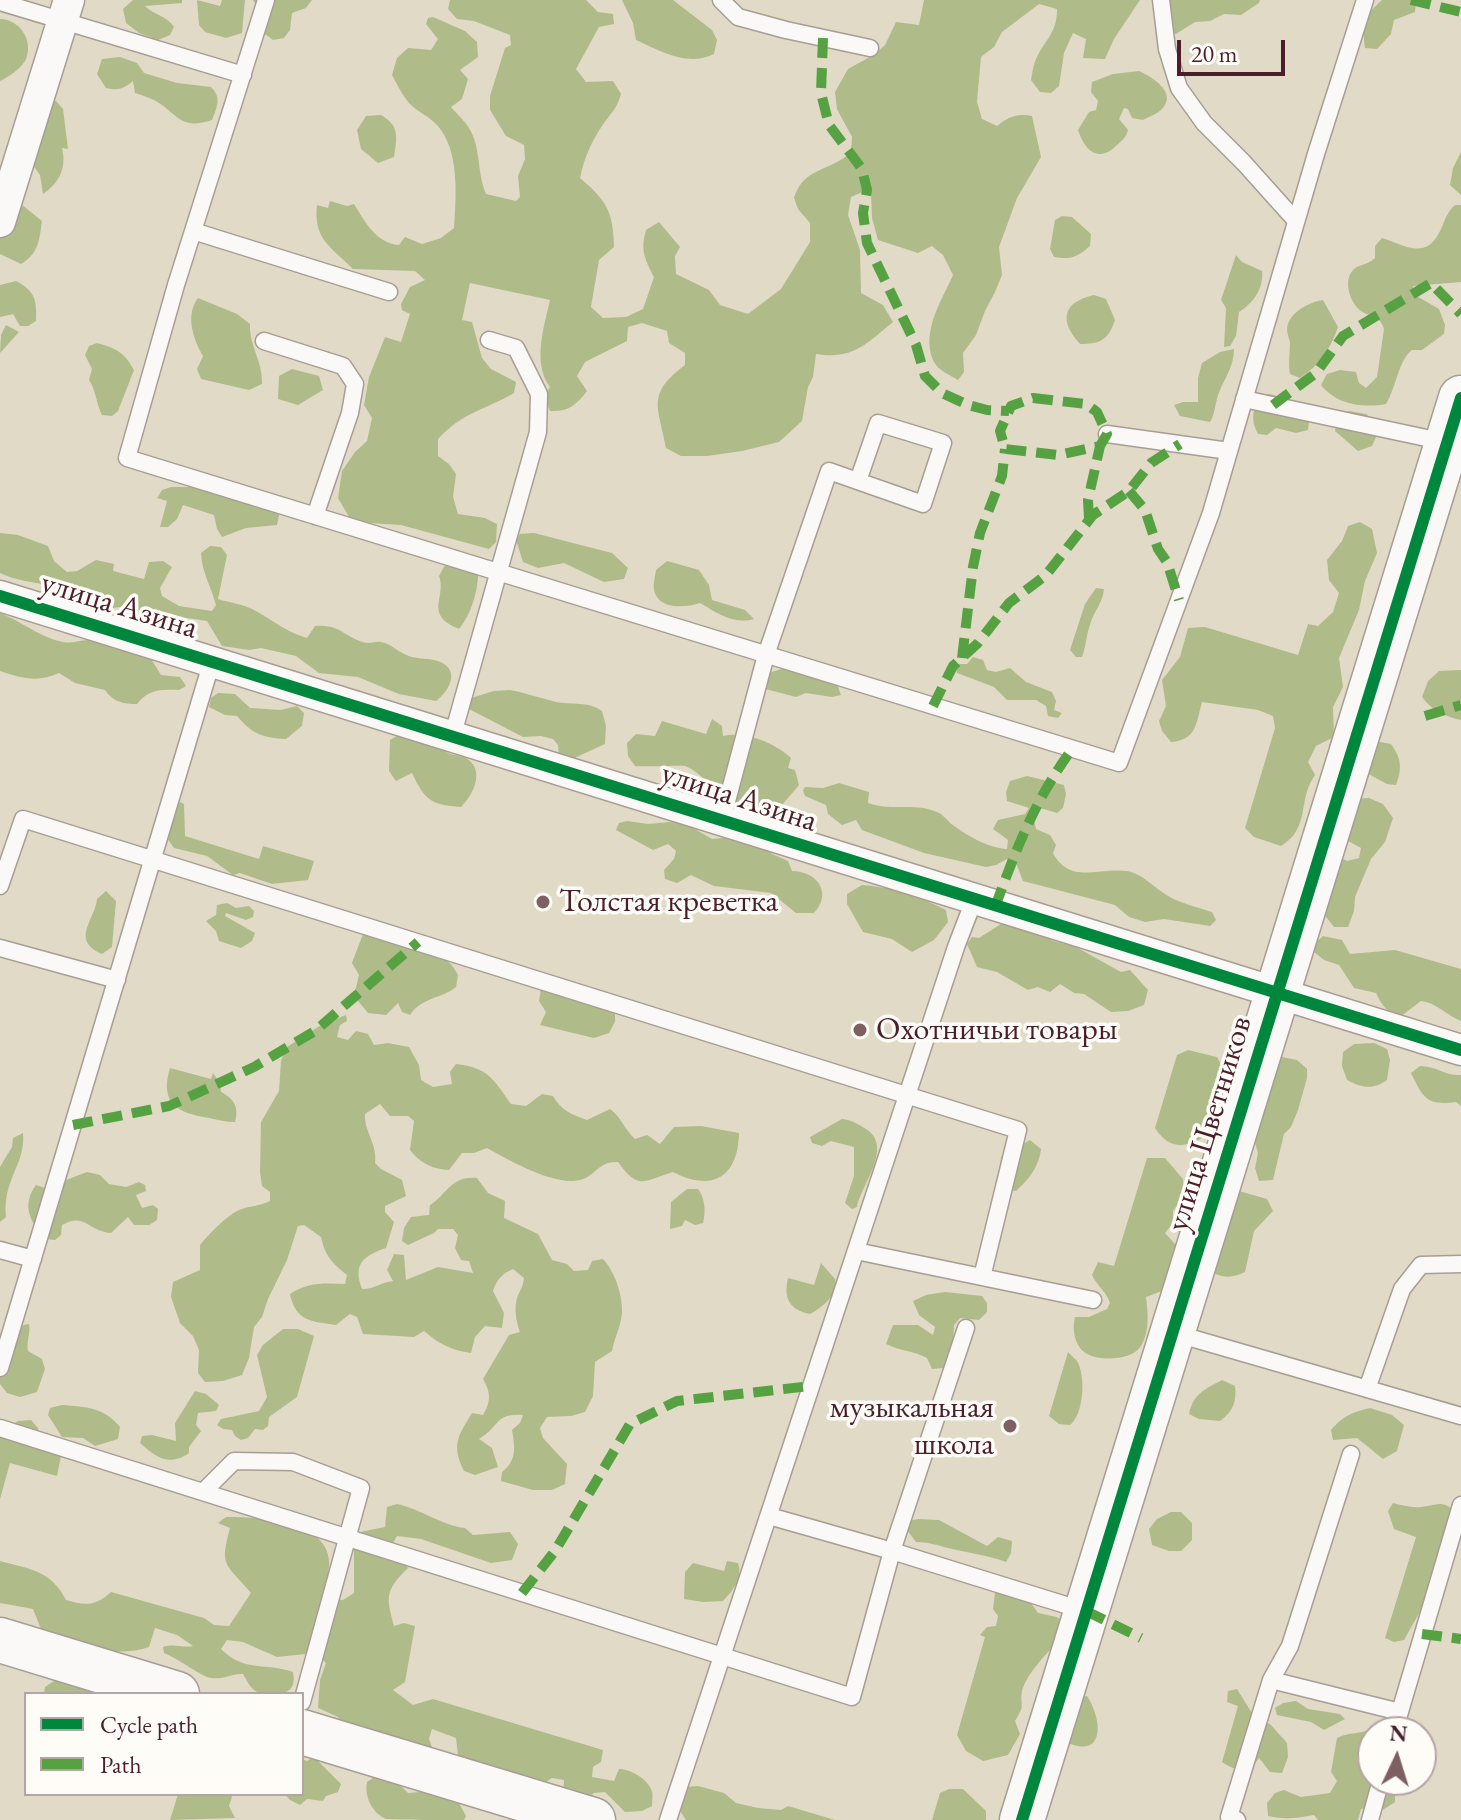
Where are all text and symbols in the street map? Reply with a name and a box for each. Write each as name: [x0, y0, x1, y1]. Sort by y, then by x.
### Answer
scale bar: [1181, 24, 1289, 74]
text: 20 m: [1191, 38, 1238, 69]
street label: улица Азина: [36, 564, 202, 648]
street label: улица Азина: [656, 755, 822, 841]
place label: Толстая креветка: [559, 883, 778, 921]
marker: Толстая креветка: [534, 893, 552, 911]
place label: Охотничьи товары: [876, 1011, 1117, 1049]
street label: улица Цветников: [1159, 1012, 1261, 1236]
marker: Охотничьи товары: [851, 1021, 869, 1039]
place label: музыкальная школа: [830, 1389, 994, 1464]
marker: музыкальная школа: [1001, 1417, 1019, 1435]
legend: [24, 1692, 304, 1796]
text: Cycle path: [100, 1709, 198, 1740]
north arrow: [1357, 1716, 1437, 1796]
text: N: [1389, 1718, 1408, 1749]
text: Path: [100, 1749, 142, 1780]

